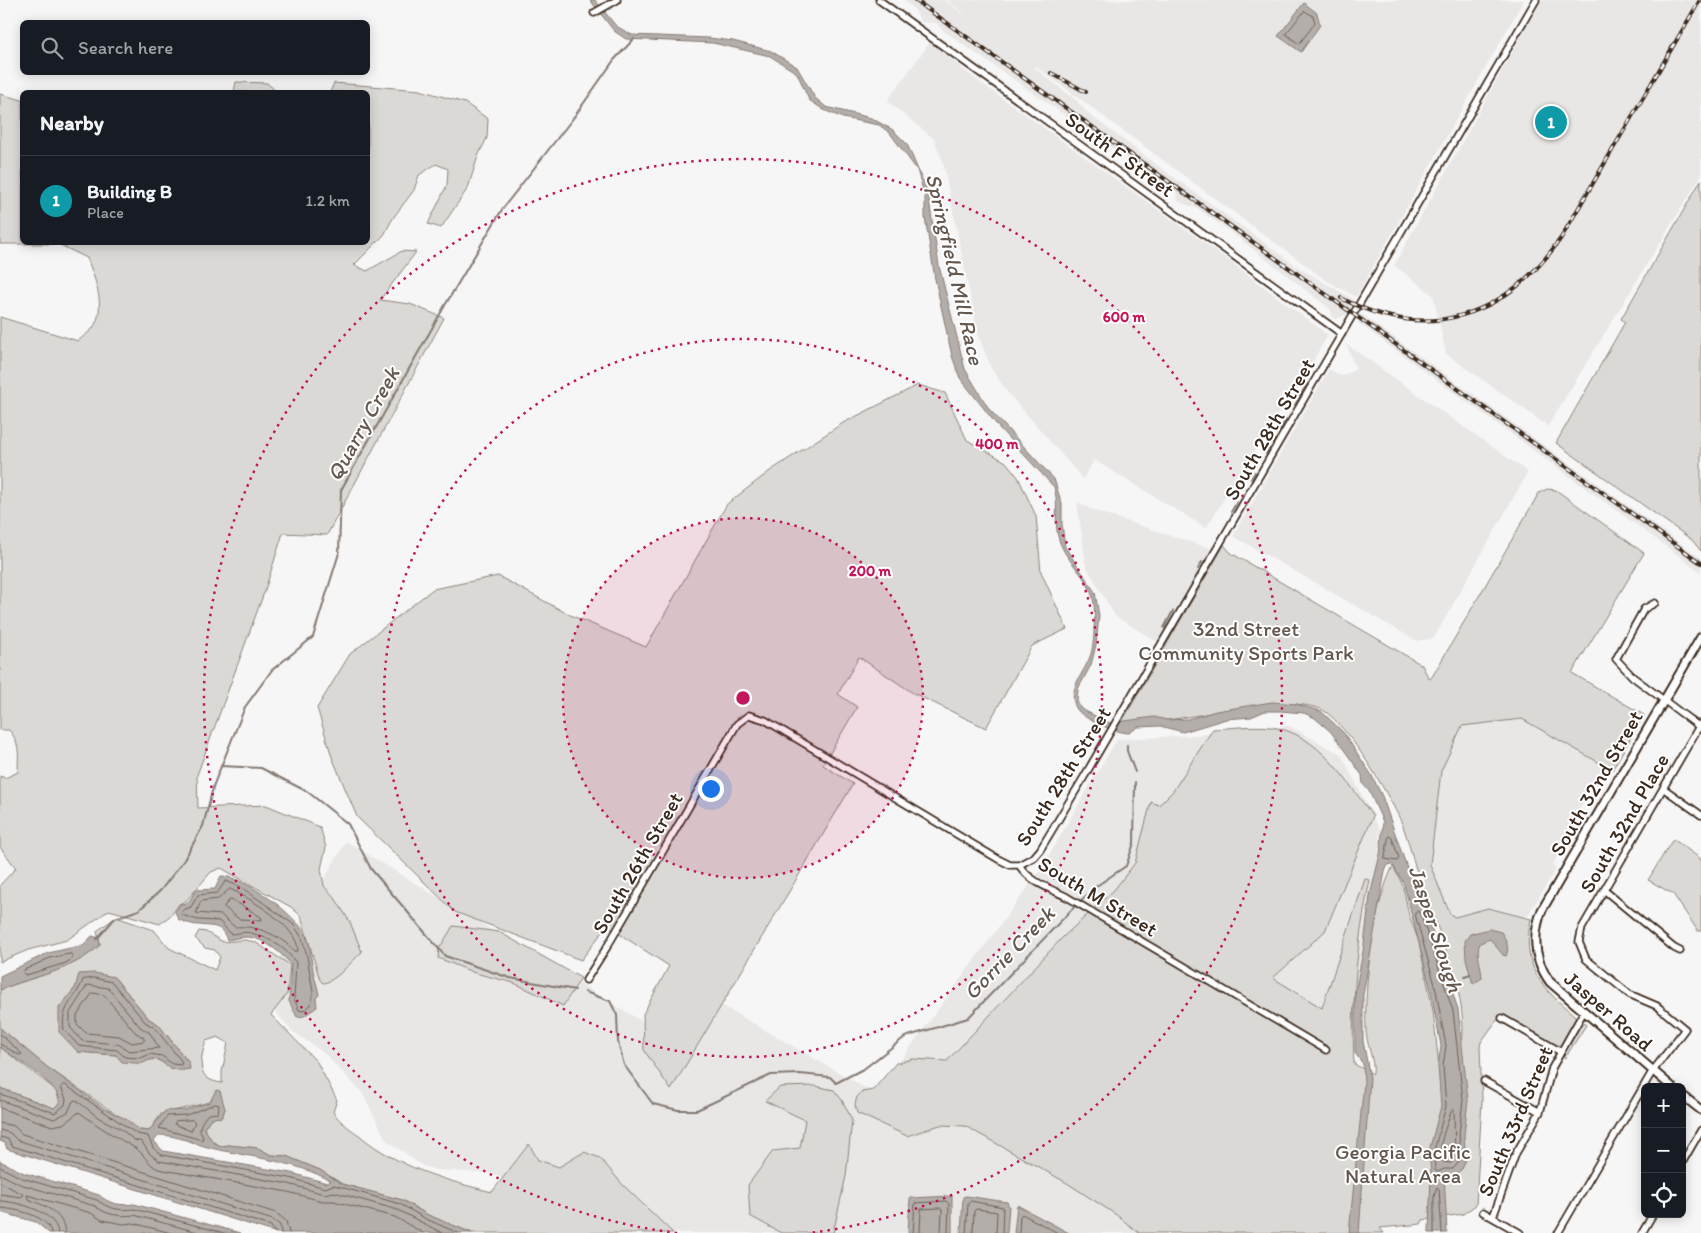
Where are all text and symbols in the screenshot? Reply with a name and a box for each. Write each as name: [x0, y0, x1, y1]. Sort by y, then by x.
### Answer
search box: [20, 20, 370, 75]
icon: search: [38, 34, 66, 62]
text: Search here: [78, 36, 173, 59]
pin: 1: [1535, 103, 1567, 141]
street label: South F Street: [1061, 106, 1180, 202]
text: Nearby: [40, 110, 104, 135]
water label: Springfield Mill Race: [920, 171, 990, 369]
text: Building B: [87, 180, 172, 203]
text: 1: [52, 191, 60, 210]
text: 1.2 km: [305, 191, 350, 210]
text: Place: [87, 203, 124, 222]
text: 600 m: [1103, 308, 1146, 326]
street label: South 28th Street: [1218, 354, 1320, 504]
water label: Quarry Creek: [321, 361, 406, 486]
text: 400 m: [975, 435, 1019, 453]
text: 200 m: [849, 562, 892, 580]
park label: 32nd Street Community Sports Park: [1138, 616, 1354, 665]
centre of rings: [734, 689, 752, 707]
street label: South 28th Street: [1010, 702, 1116, 850]
street label: South 32nd Street: [1544, 706, 1648, 860]
street label: South 32nd Place: [1574, 749, 1674, 897]
your location: [698, 776, 724, 802]
street label: South 26th Street: [586, 788, 688, 938]
street label: South M Street: [1034, 851, 1162, 942]
water label: Jasper Slough: [1403, 862, 1469, 996]
water label: Gorrie Creek: [958, 899, 1061, 1005]
street label: Jasper Road: [1560, 966, 1659, 1057]
street label: South 33rd Street: [1472, 1042, 1558, 1200]
map controls: [1641, 1083, 1686, 1218]
button: +: [1641, 1083, 1686, 1128]
button: −: [1641, 1128, 1686, 1173]
park label: Georgia Pacific Natural Area: [1335, 1139, 1471, 1188]
button: locate: [1641, 1173, 1686, 1218]

